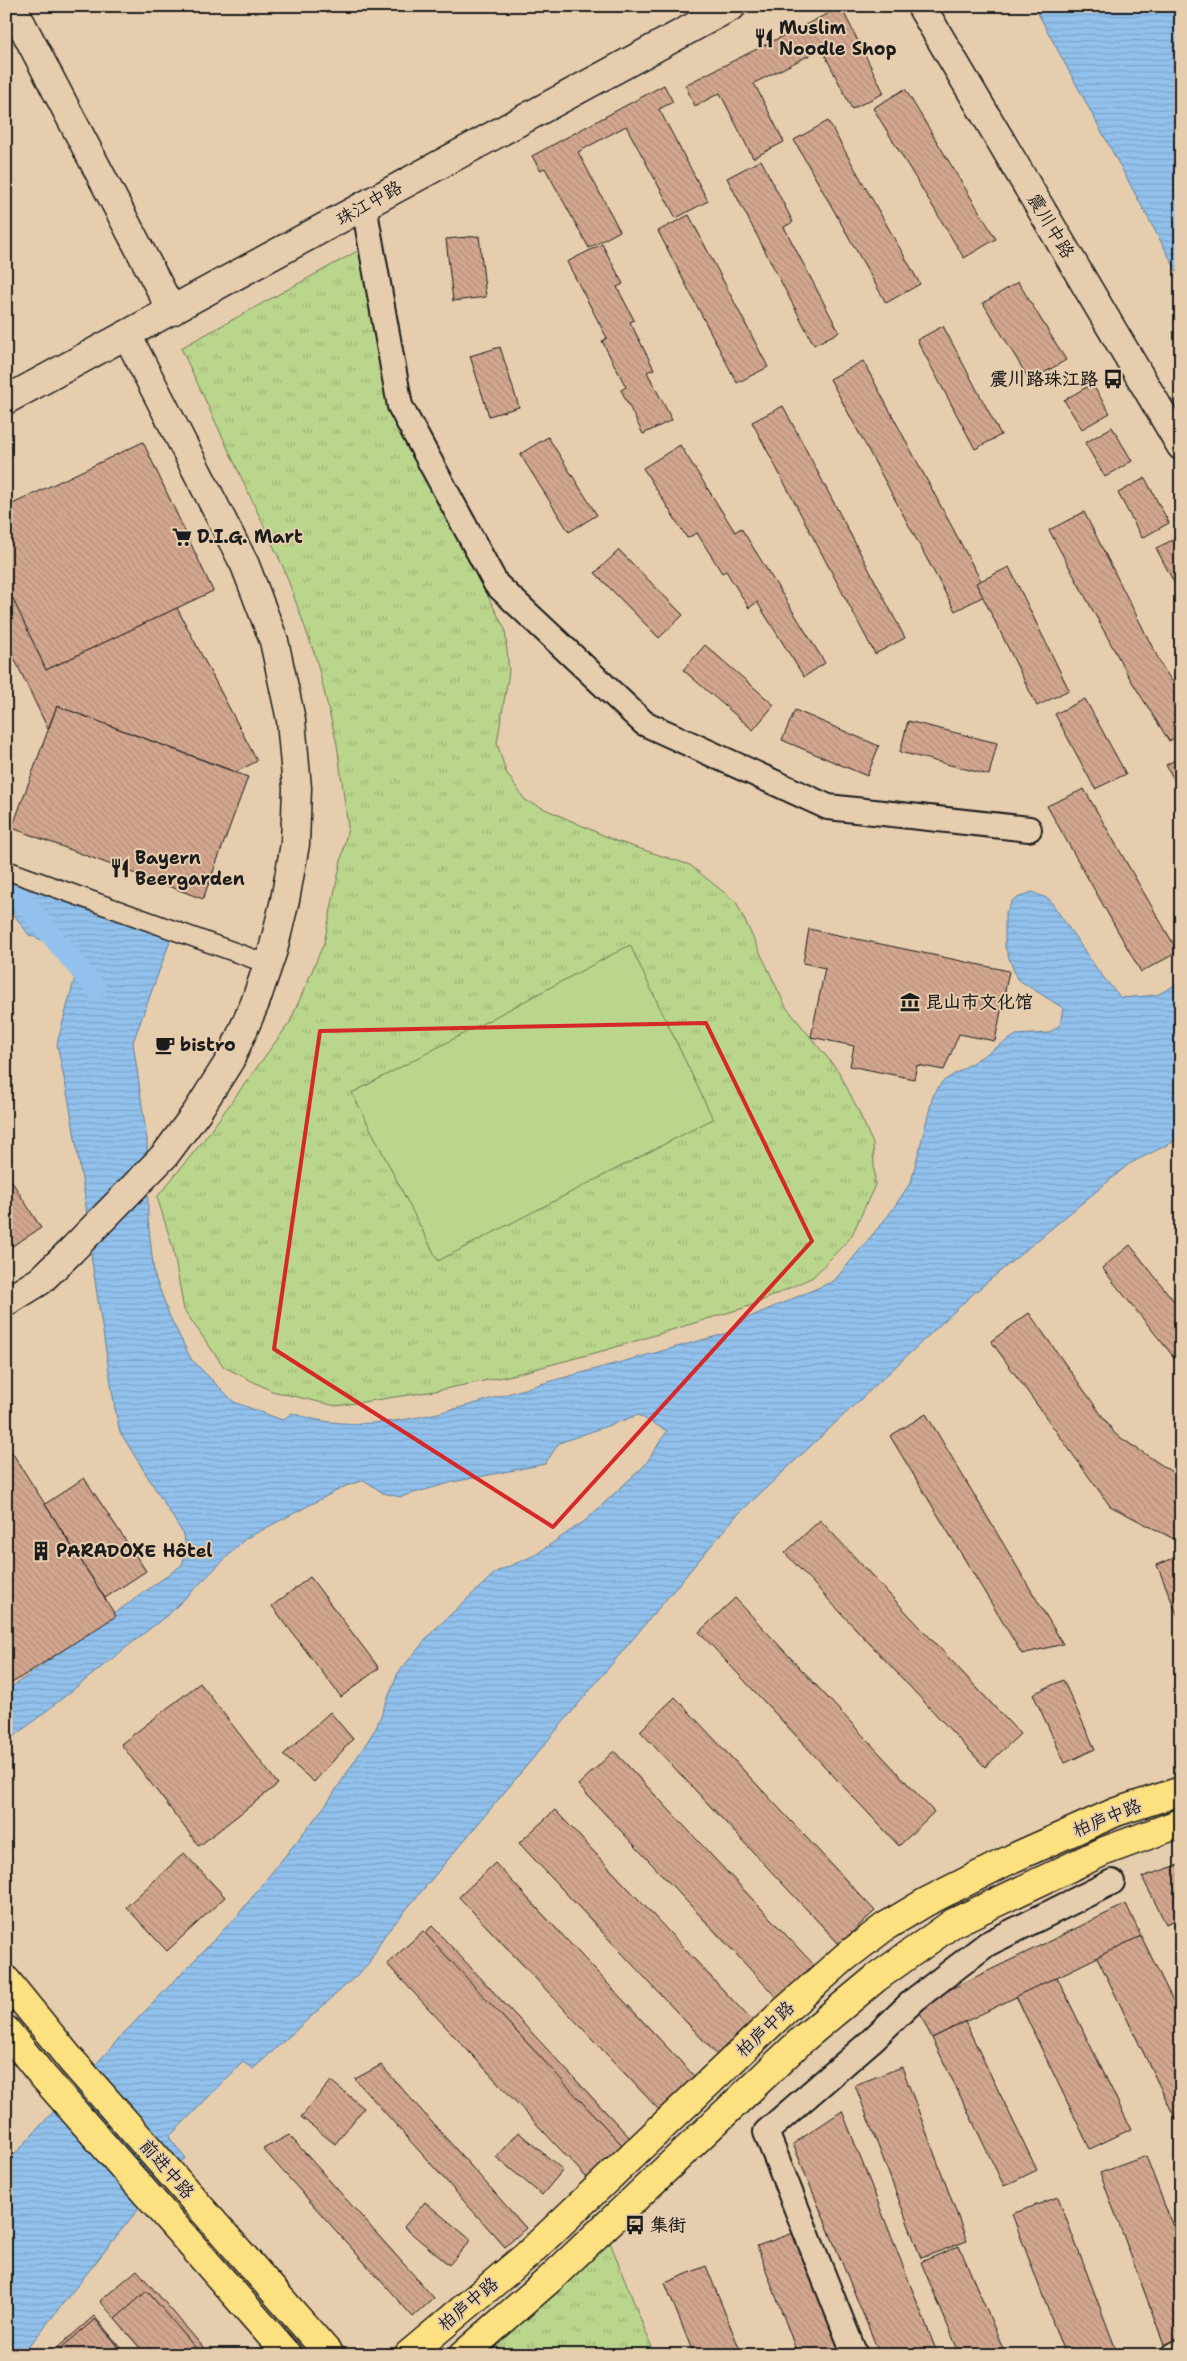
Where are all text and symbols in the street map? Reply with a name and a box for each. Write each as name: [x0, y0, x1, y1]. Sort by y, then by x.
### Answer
place label: Muslim Noodle Shop: [779, 16, 897, 61]
restaurant icon: Muslim Noodle Shop: [753, 27, 775, 49]
street label: 珠江中路: [332, 175, 406, 231]
street label: 震川中路: [1022, 189, 1080, 263]
place label: 震川路珠江路: [990, 367, 1098, 391]
bus stop icon: 震川路珠江路: [1102, 368, 1124, 390]
place label: D.I.G. Mart: [197, 525, 303, 549]
supermarket icon: D.I.G. Mart: [171, 526, 193, 548]
place label: Bayern Beergarden: [135, 846, 245, 891]
restaurant icon: Bayern Beergarden: [109, 857, 131, 879]
place label: 昆山市文化馆: [925, 990, 1033, 1014]
museum icon: 昆山市文化馆: [899, 991, 921, 1013]
place label: bistro: [180, 1033, 236, 1057]
cafe icon: bistro: [154, 1034, 176, 1056]
place label: PARADOXE Hôtel: [56, 1539, 213, 1563]
building icon: PARADOXE Hôtel: [30, 1540, 52, 1562]
street label: 柏庐中路: [1069, 1793, 1145, 1843]
street label: 柏庐中路: [730, 1996, 800, 2062]
street label: 前进中路: [134, 2134, 200, 2204]
place label: 集街: [650, 2213, 686, 2237]
bus stop icon: 集街: [624, 2214, 646, 2236]
street label: 柏庐中路: [433, 2272, 503, 2336]

